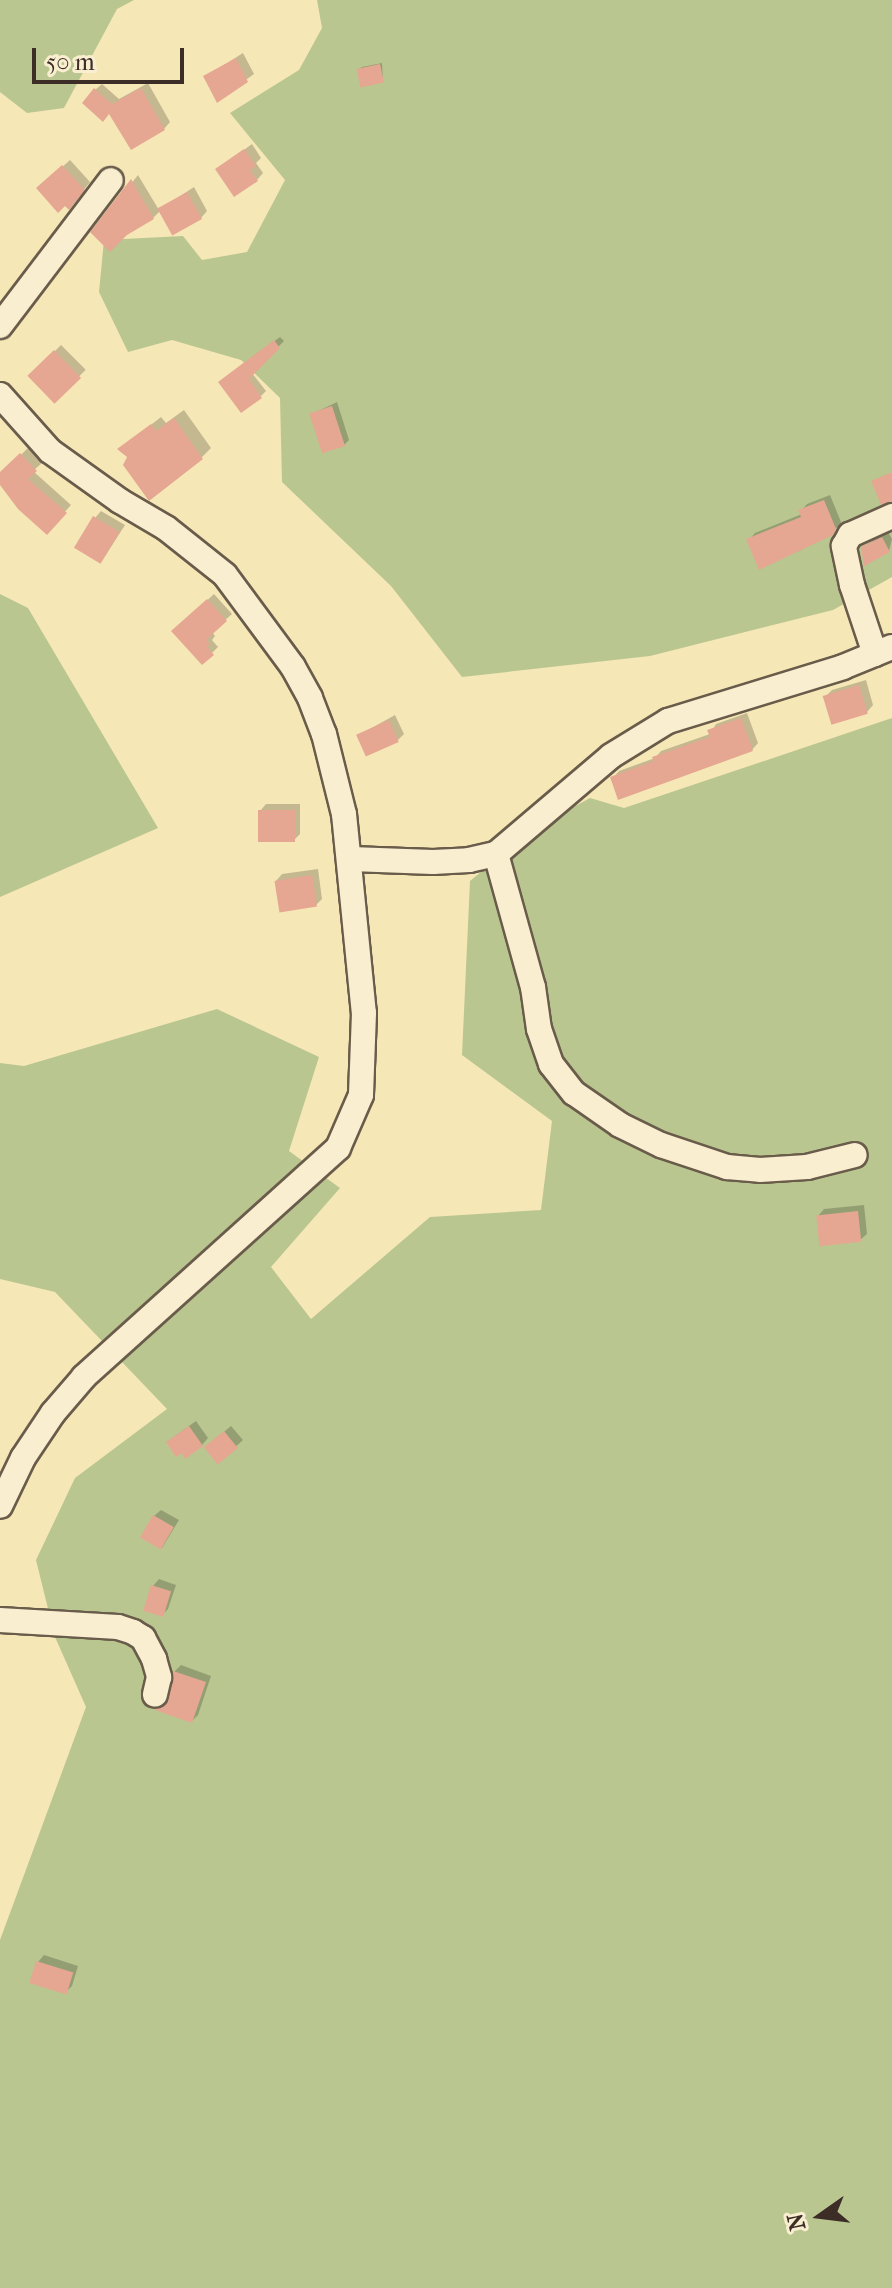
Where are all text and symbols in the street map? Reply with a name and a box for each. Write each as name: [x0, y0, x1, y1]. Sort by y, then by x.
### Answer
scale bar: [36, 32, 188, 82]
text: 50 m: [46, 48, 95, 76]
north arrow: [780, 2176, 860, 2256]
text: N: [782, 2211, 811, 2233]

